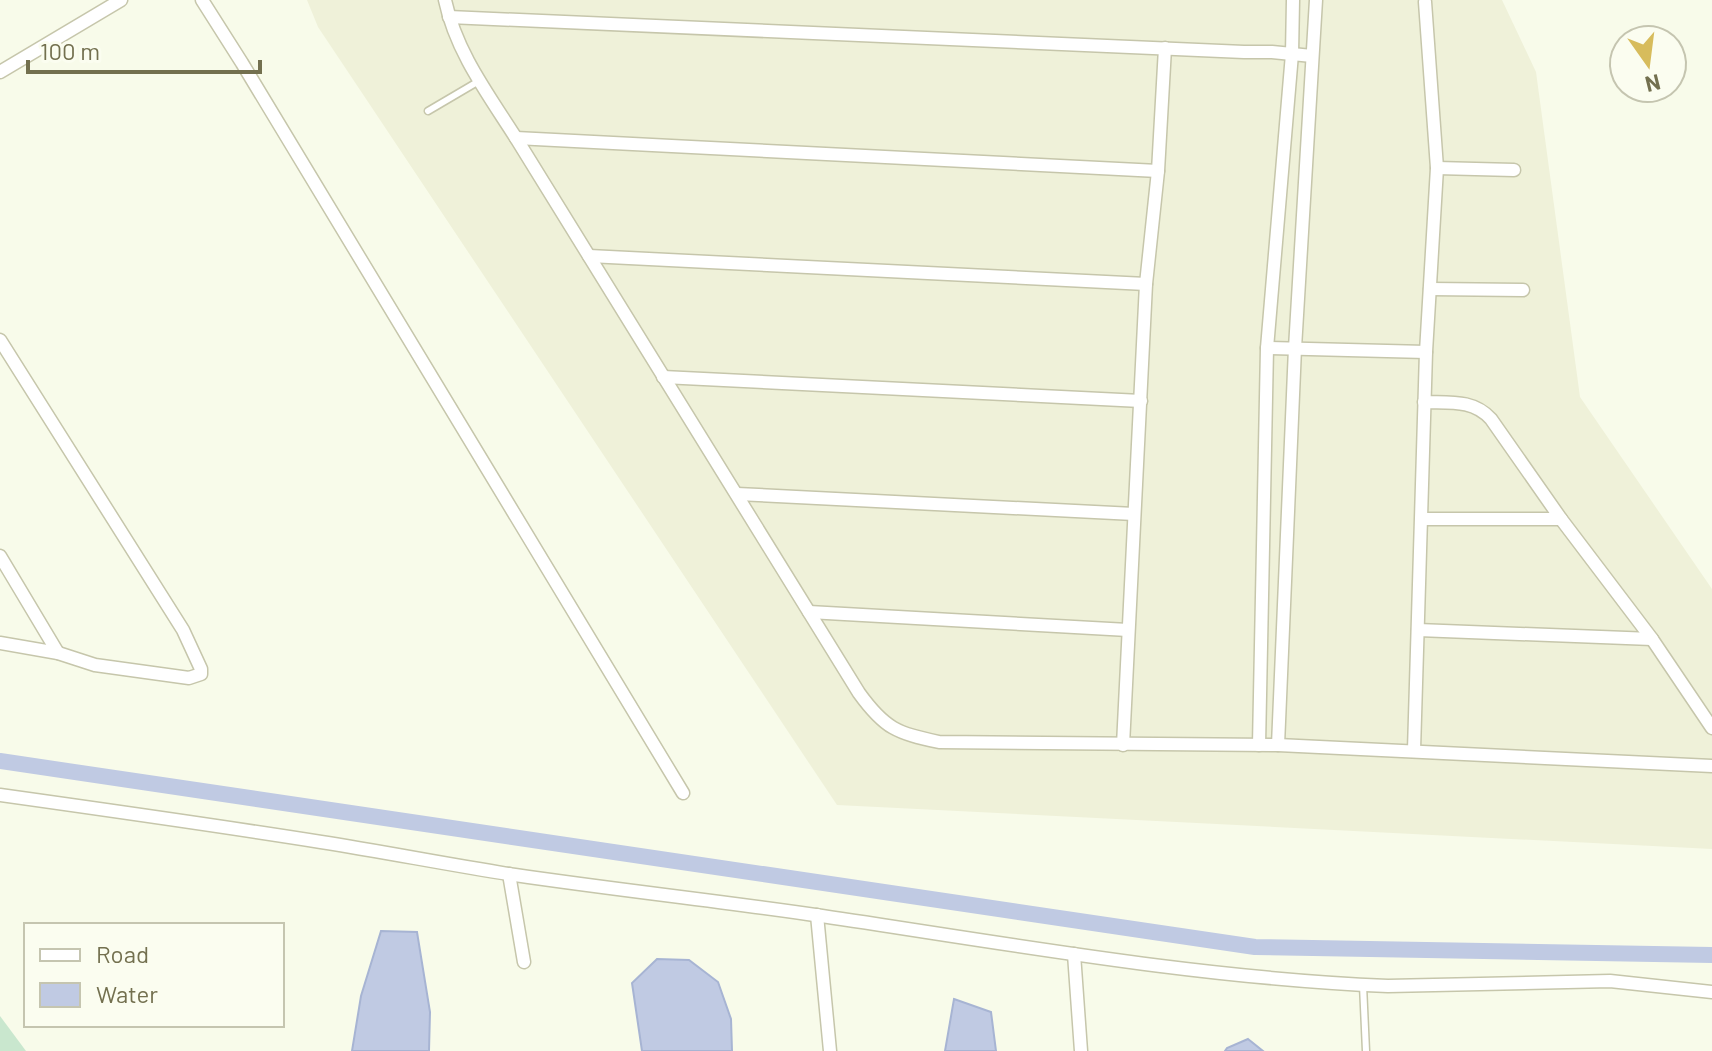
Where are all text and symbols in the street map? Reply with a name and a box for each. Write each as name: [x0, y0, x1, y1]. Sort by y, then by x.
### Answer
scale bar: [28, 24, 260, 74]
north arrow: [1608, 24, 1688, 104]
text: 100 m: [40, 36, 100, 65]
text: N: [1643, 70, 1663, 99]
legend: [24, 923, 284, 1027]
text: Road: [96, 939, 149, 968]
text: Water: [96, 979, 158, 1008]

